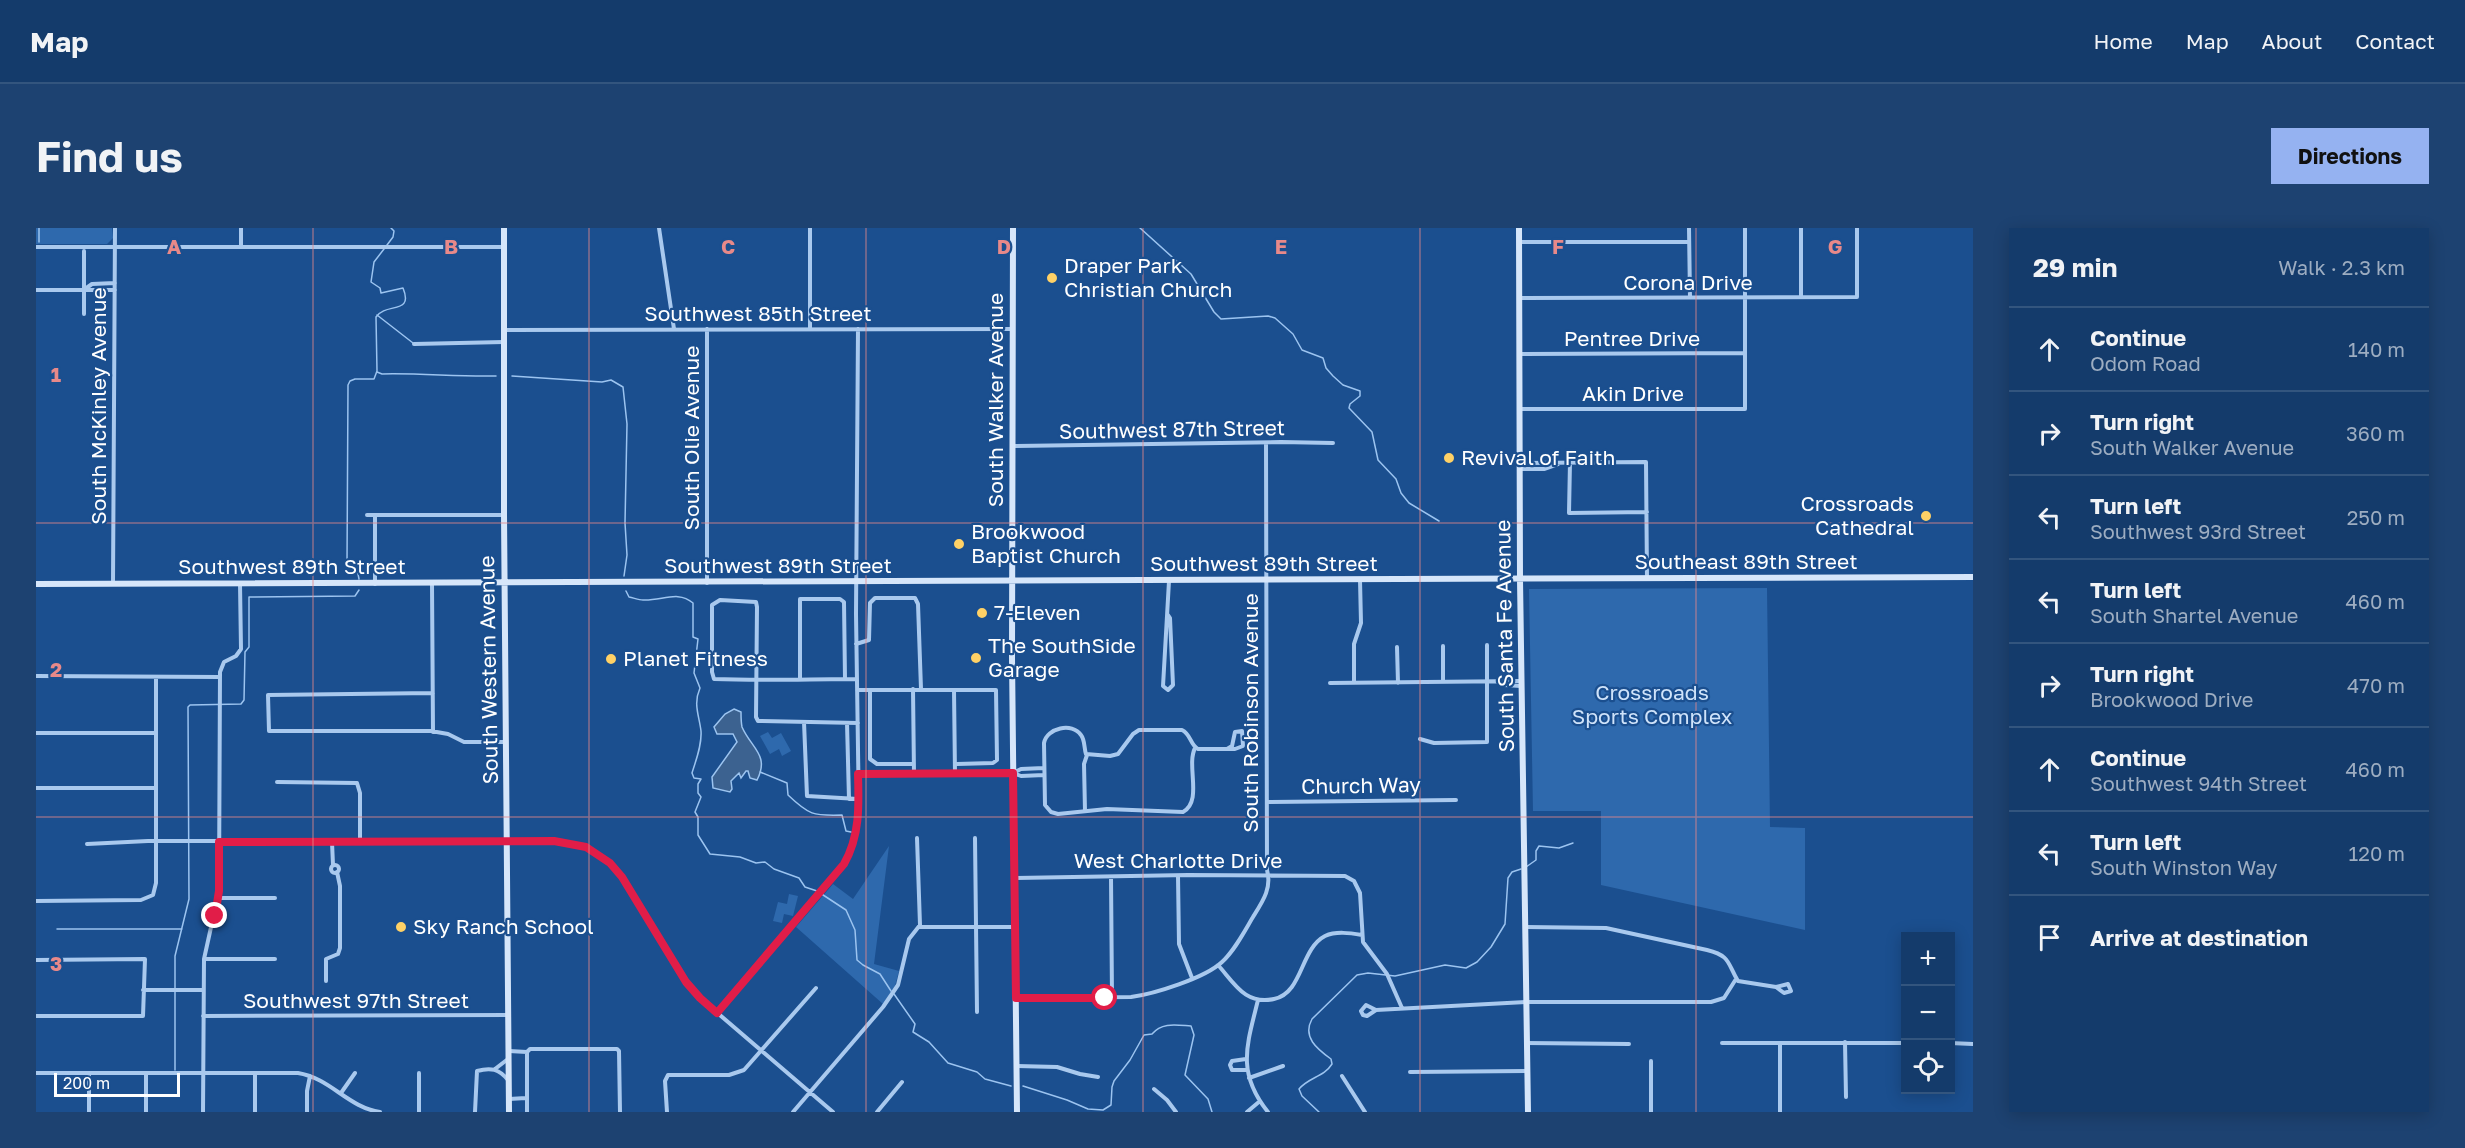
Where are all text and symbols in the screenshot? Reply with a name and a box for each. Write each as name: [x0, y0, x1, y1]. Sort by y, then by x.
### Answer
text: Map: [30, 25, 88, 58]
text: Home: [2093, 28, 2153, 54]
text: Map: [2186, 28, 2229, 54]
text: About: [2262, 28, 2322, 54]
text: Contact: [2355, 28, 2435, 54]
button: Directions: [2271, 128, 2429, 184]
text: Find us: [36, 131, 183, 181]
text: A: [167, 234, 181, 258]
text: B: [444, 234, 458, 258]
text: C: [721, 234, 735, 258]
text: D: [997, 234, 1011, 258]
text: E: [1275, 234, 1287, 258]
text: F: [1552, 234, 1564, 258]
text: G: [1828, 234, 1842, 258]
place label: Draper Park Christian Church: [1064, 252, 1232, 302]
text: 29 min: [2033, 252, 2117, 283]
text: Walk · 2.3 km: [2278, 255, 2405, 279]
street label: Corona Drive: [1623, 269, 1753, 295]
marker: Draper Park Christian Church: [1045, 271, 1059, 285]
street label: South McKinley Avenue: [85, 287, 111, 525]
street label: South Walker Avenue: [982, 293, 1008, 507]
street label: Southwest 85th Street: [644, 300, 872, 326]
text: Continue: [2090, 324, 2186, 351]
street label: Pentree Drive: [1564, 325, 1700, 351]
icon: ahead: [2033, 333, 2066, 366]
text: 140 m: [2348, 337, 2405, 361]
street label: South Olie Avenue: [678, 346, 704, 530]
text: Odom Road: [2090, 351, 2201, 375]
text: 1: [51, 362, 61, 386]
street label: Akin Drive: [1582, 380, 1684, 406]
text: Turn right: [2090, 408, 2194, 435]
street label: Southwest 87th Street: [1059, 414, 1285, 444]
icon: right: [2033, 417, 2066, 450]
text: 360 m: [2346, 421, 2405, 445]
text: South Walker Avenue: [2090, 435, 2294, 459]
place label: Revival of Faith: [1461, 444, 1615, 470]
marker: Revival of Faith: [1442, 451, 1456, 465]
place label: Crossroads Cathedral: [1800, 490, 1914, 540]
text: Turn left: [2090, 492, 2181, 519]
icon: left: [2033, 501, 2066, 534]
text: 250 m: [2347, 505, 2405, 529]
marker: Crossroads Cathedral: [1919, 509, 1933, 523]
place label: Brookwood Baptist Church: [971, 518, 1121, 568]
street label: South Santa Fe Avenue: [1489, 519, 1519, 753]
text: Southwest 93rd Street: [2090, 519, 2306, 543]
marker: Brookwood Baptist Church: [952, 537, 966, 551]
street label: Southeast 89th Street: [1634, 548, 1858, 574]
street label: Southwest 89th Street: [1150, 550, 1378, 576]
street label: Southwest 89th Street: [664, 552, 892, 578]
street label: Southwest 89th Street: [178, 553, 406, 579]
street label: South Western Avenue: [473, 555, 503, 785]
text: Turn left: [2090, 576, 2181, 603]
icon: left: [2033, 585, 2066, 618]
text: 460 m: [2346, 589, 2405, 613]
street label: South Robinson Avenue: [1237, 593, 1263, 833]
place label: 7-Eleven: [994, 599, 1081, 625]
text: South Shartel Avenue: [2090, 603, 2298, 627]
marker: 7-Eleven: [975, 606, 989, 620]
place label: The SouthSide Garage: [988, 632, 1136, 682]
place label: Planet Fitness: [623, 645, 768, 671]
marker: The SouthSide Garage: [969, 651, 983, 665]
marker: Planet Fitness: [604, 652, 618, 666]
text: 2: [50, 657, 62, 681]
text: Turn right: [2090, 660, 2194, 687]
icon: right: [2033, 669, 2066, 702]
text: 470 m: [2347, 673, 2405, 697]
park label: Crossroads Sports Complex: [1572, 679, 1733, 729]
text: Brookwood Drive: [2090, 687, 2253, 711]
text: Continue: [2090, 744, 2186, 771]
icon: ahead: [2033, 753, 2066, 786]
text: 460 m: [2346, 757, 2405, 781]
street label: Church Way: [1301, 771, 1421, 799]
text: Southwest 94th Street: [2090, 771, 2307, 795]
text: Turn left: [2090, 828, 2181, 855]
icon: left: [2033, 837, 2066, 870]
text: 120 m: [2349, 841, 2405, 865]
street label: West Charlotte Drive: [1074, 847, 1282, 873]
text: South Winston Way: [2090, 855, 2277, 879]
route end: [201, 902, 227, 928]
place label: Sky Ranch School: [413, 913, 594, 939]
marker: Sky Ranch School: [394, 920, 408, 934]
icon: arrive: [2033, 921, 2066, 954]
text: Arrive at destination: [2090, 924, 2308, 951]
map controls: [1901, 932, 1955, 1094]
button: +: [1901, 932, 1955, 986]
text: 3: [50, 951, 62, 975]
route start: [1091, 984, 1117, 1010]
button: −: [1901, 986, 1955, 1040]
street label: Southwest 97th Street: [243, 987, 469, 1013]
button: locate: [1901, 1040, 1955, 1094]
scale bar: [54, 1070, 180, 1098]
text: 200 m: [63, 1073, 110, 1093]

